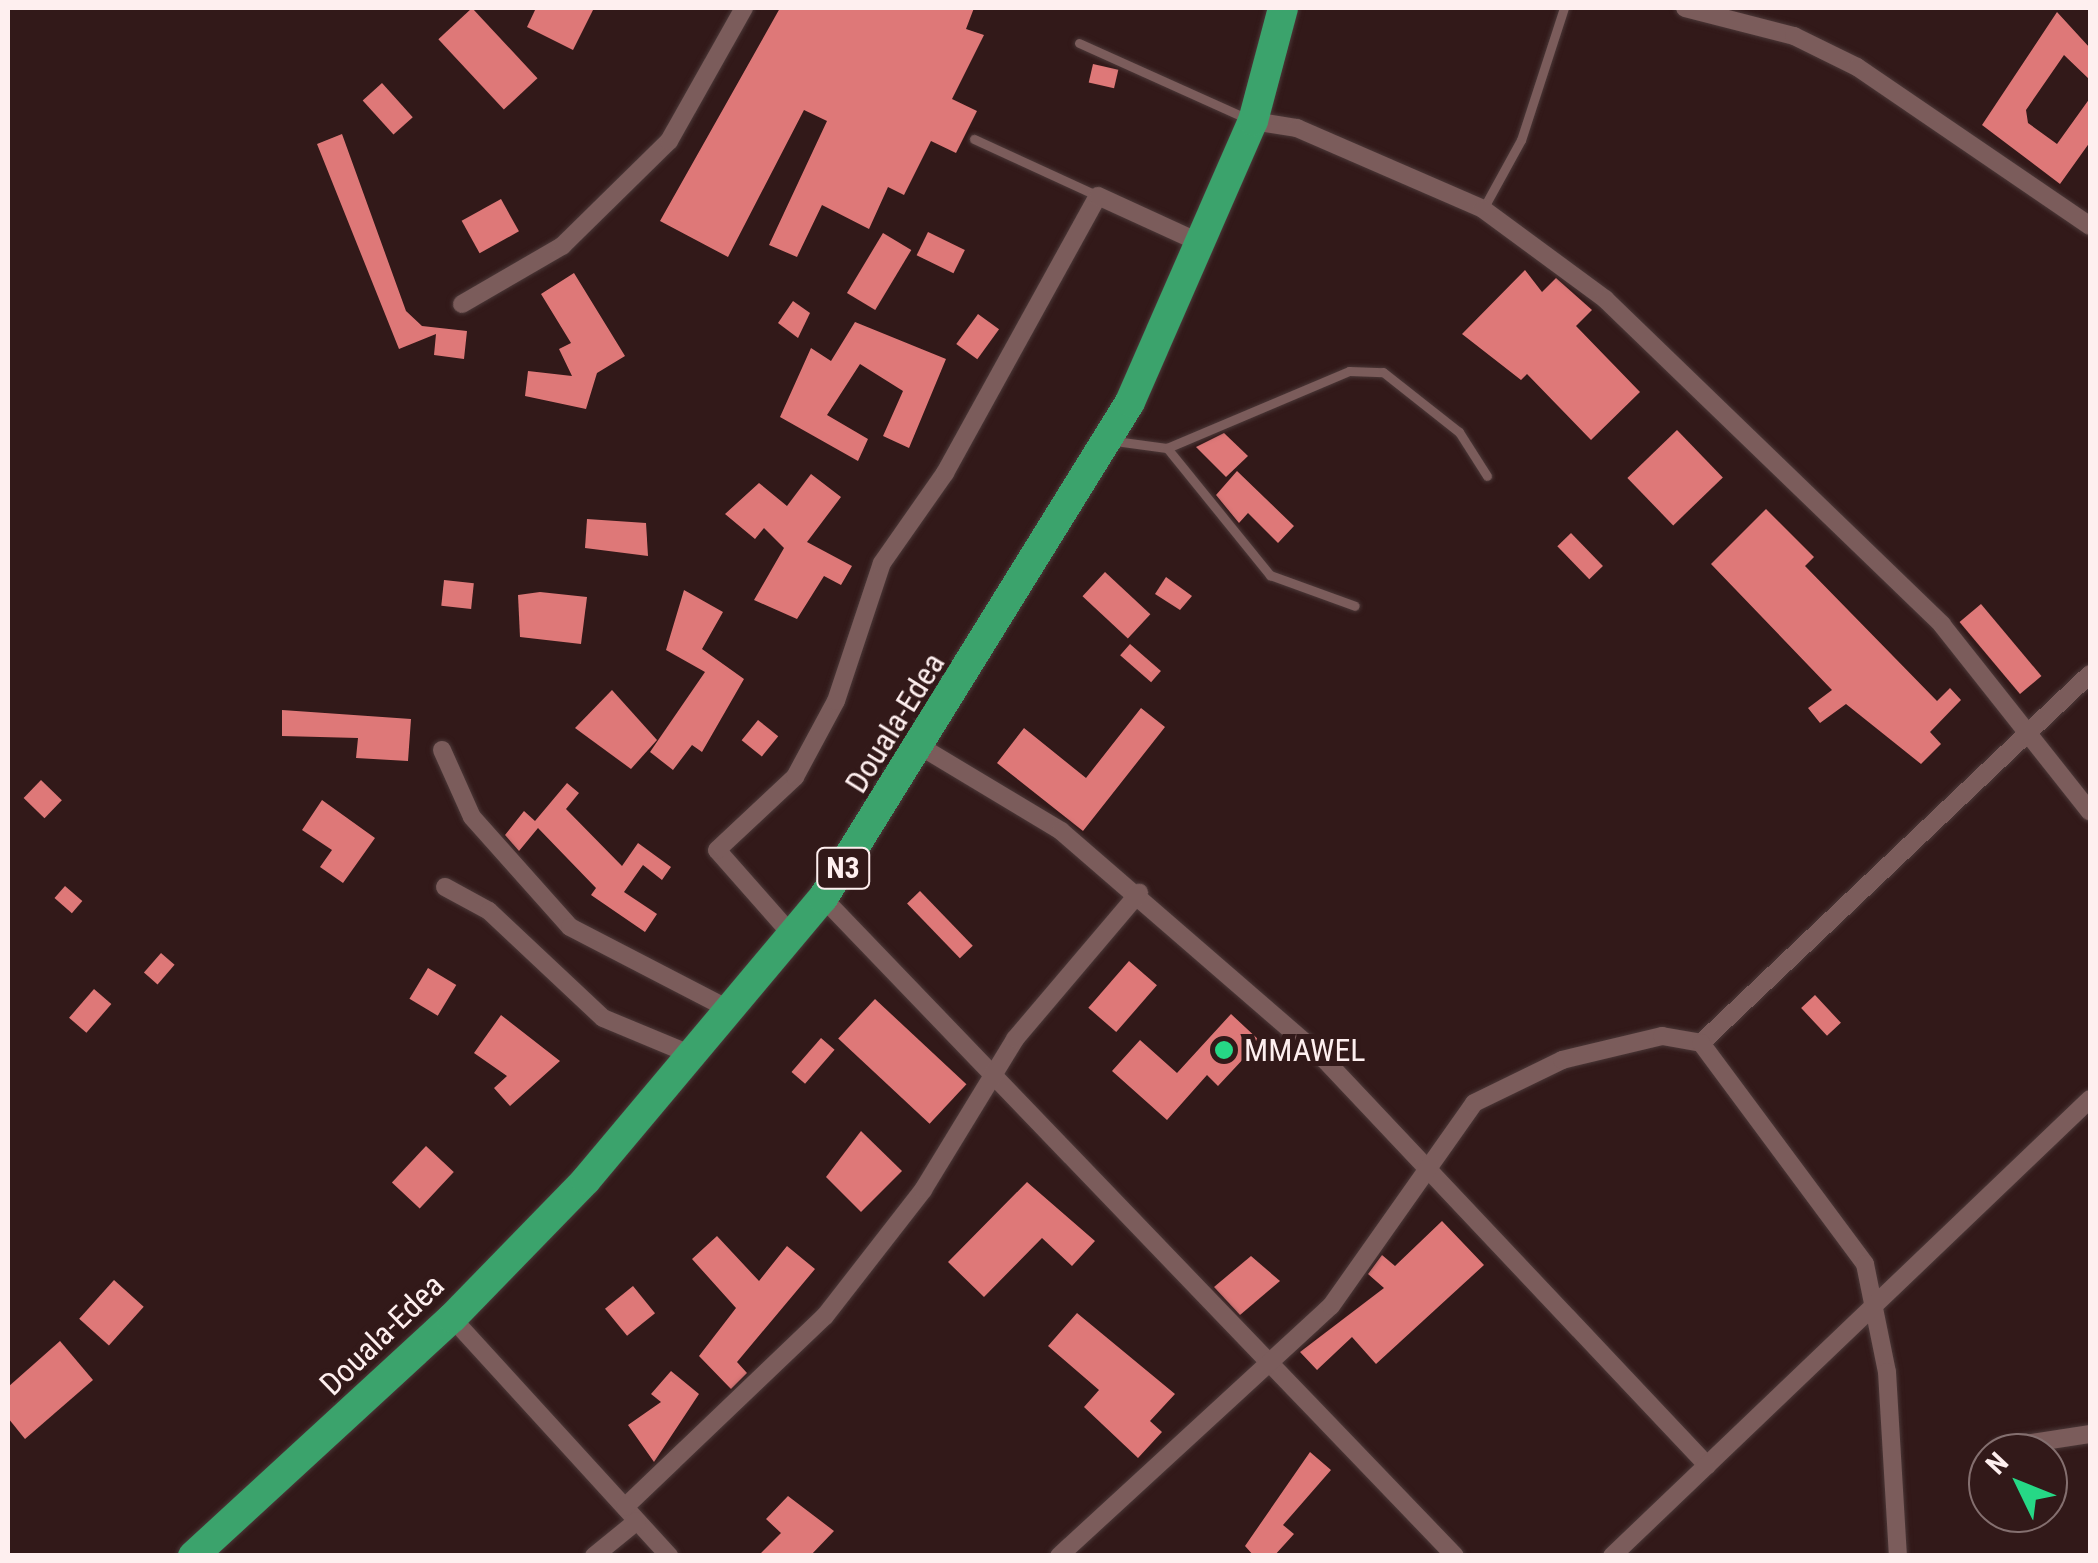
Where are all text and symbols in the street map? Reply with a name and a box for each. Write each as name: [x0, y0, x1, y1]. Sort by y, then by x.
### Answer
street label: Douala-Edea: [837, 646, 953, 800]
road number: N3: [816, 843, 870, 893]
place label: MMAWEL: [1244, 1031, 1366, 1069]
marker: MMAWEL: [1213, 1039, 1235, 1061]
street label: Douala-Edea: [312, 1266, 452, 1404]
north arrow: [1968, 1433, 2068, 1533]
text: N: [1979, 1446, 2015, 1481]

